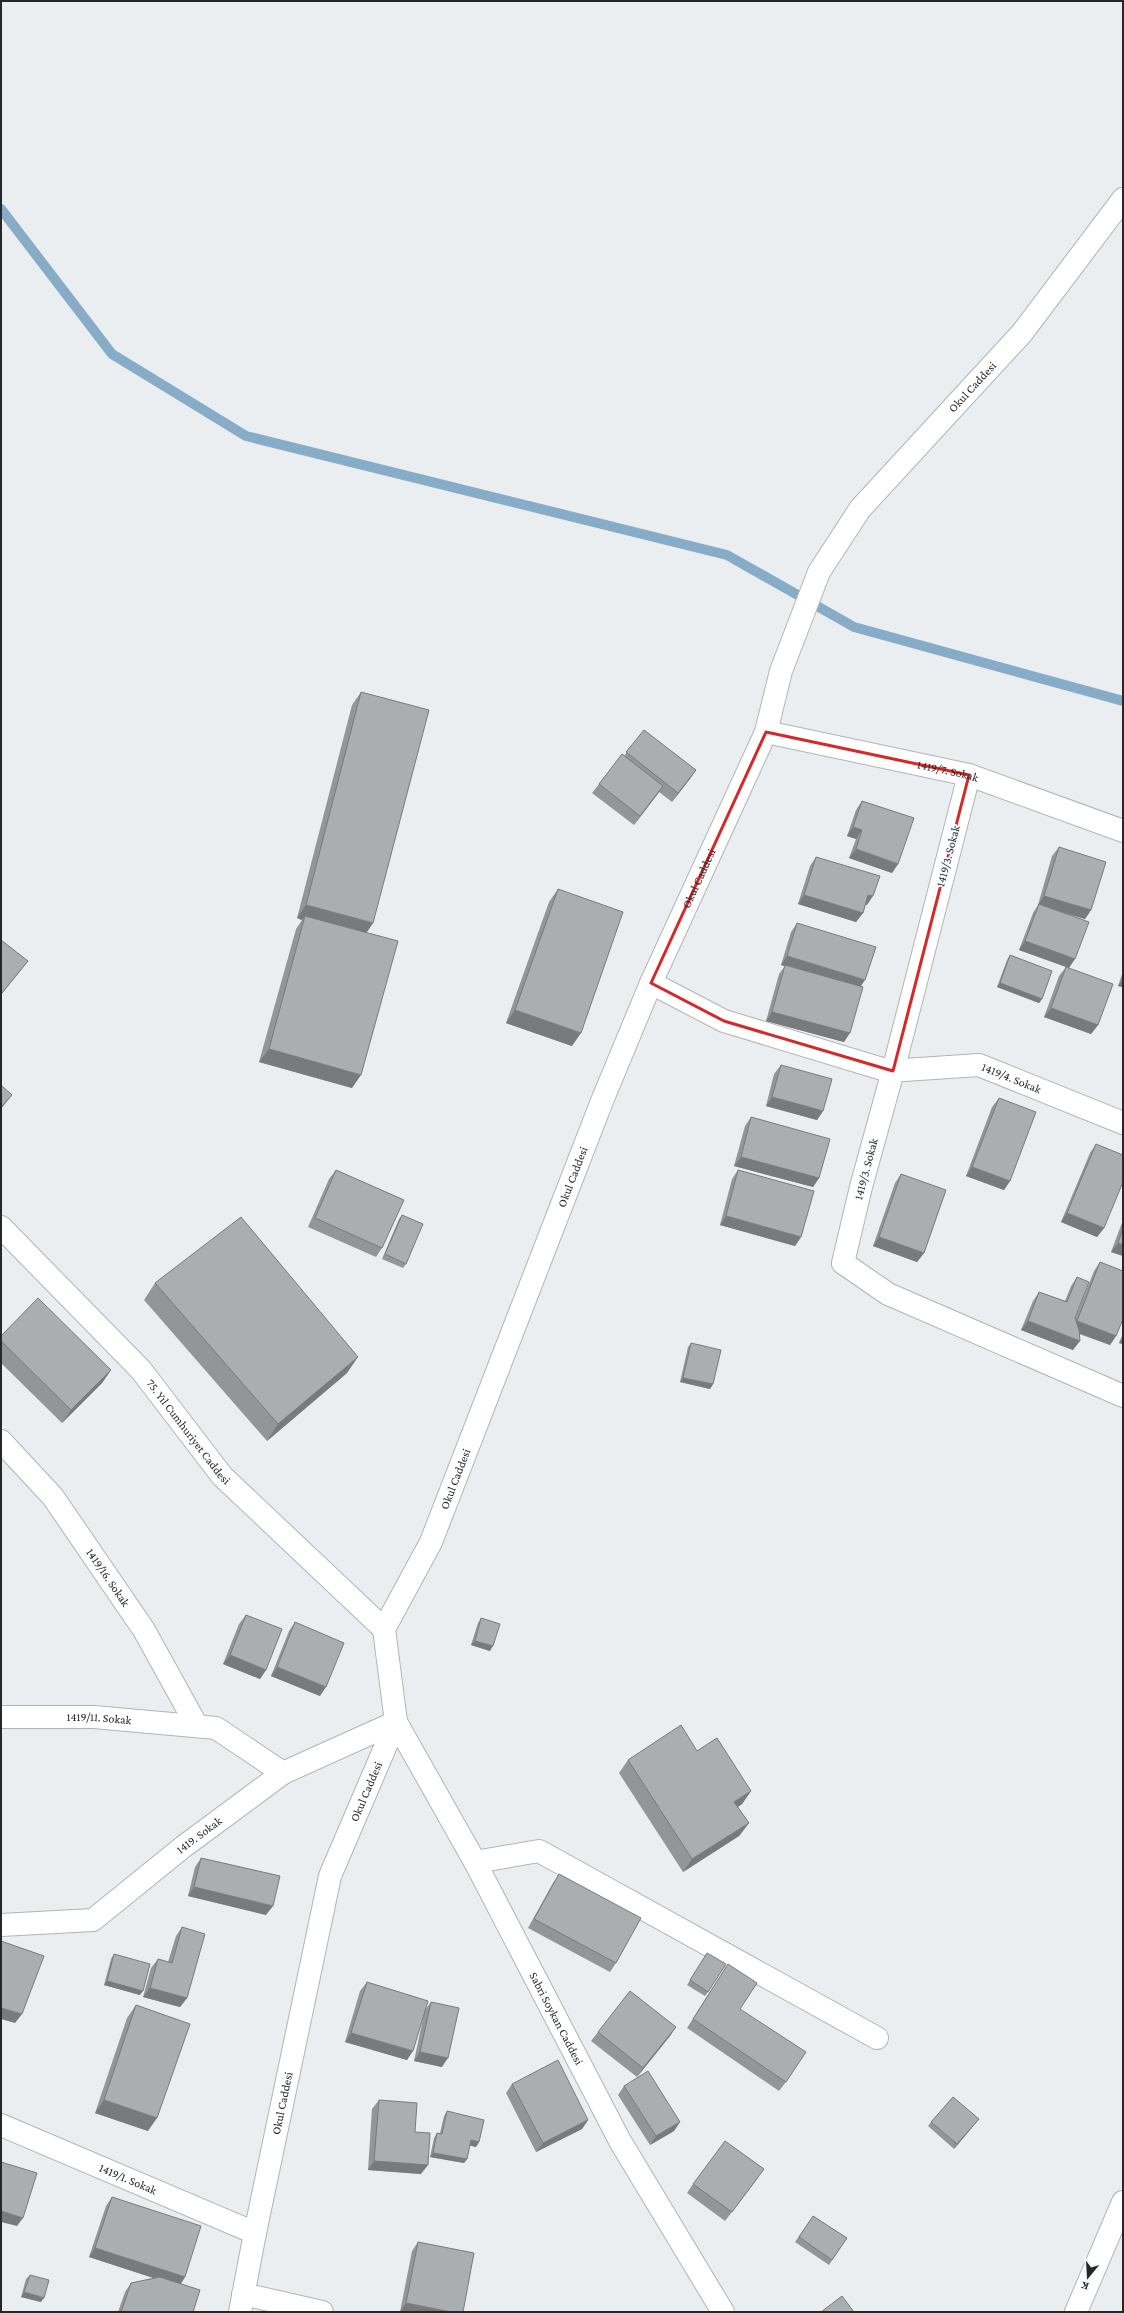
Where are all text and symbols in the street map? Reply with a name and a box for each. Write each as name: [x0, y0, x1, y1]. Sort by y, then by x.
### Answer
street label: Okul Caddesi: [945, 359, 999, 415]
street label: 1419/7. Sokak: [916, 757, 981, 785]
street label: 1419/3. Sokak: [933, 824, 963, 888]
street label: Okul Caddesi: [679, 847, 719, 911]
street label: 1419/4. Sokak: [980, 1060, 1044, 1096]
street label: 1419/3. Sokak: [851, 1137, 881, 1201]
street label: Okul Caddesi: [554, 1145, 591, 1209]
street label: 75. Yıl Cumhuriyet Caddesi: [144, 1376, 233, 1487]
street label: Okul Caddesi: [437, 1447, 474, 1511]
street label: 1419/16. Sokak: [83, 1546, 133, 1609]
street label: 1419/11. Sokak: [66, 1710, 132, 1727]
street label: Okul Caddesi: [347, 1760, 385, 1824]
street label: 1419. Sokak: [173, 1813, 225, 1857]
street label: Sabri Soykan Caddesi: [526, 1970, 586, 2067]
street label: Okul Caddesi: [269, 2071, 296, 2136]
street label: 1419/1. Sokak: [97, 2161, 159, 2198]
north arrow: [1068, 2257, 1108, 2297]
text: K: [1079, 2279, 1090, 2293]

